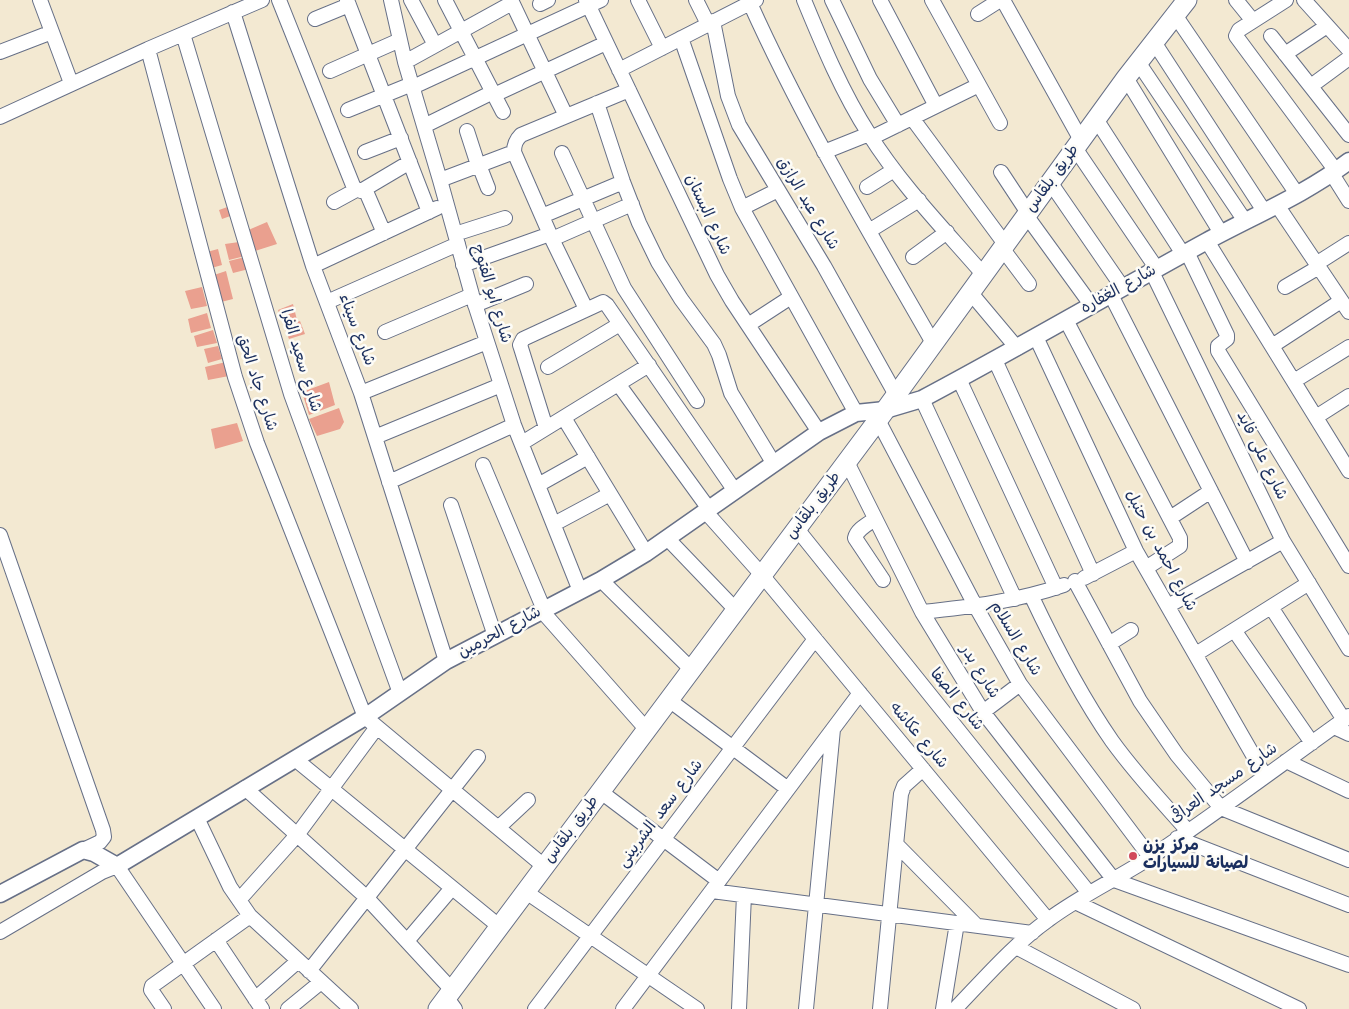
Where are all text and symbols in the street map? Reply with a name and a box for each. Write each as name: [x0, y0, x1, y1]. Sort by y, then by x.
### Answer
street label: طريق بلقاس: [1022, 141, 1084, 217]
street label: شارع عبد الرازق: [772, 154, 842, 254]
street label: شارع البستان: [680, 171, 734, 259]
street label: شارع ابو الفتوح: [467, 242, 515, 346]
street label: شارع الغفاره: [1078, 261, 1160, 319]
street label: شارع سيناء: [333, 291, 379, 369]
street label: شارع سعيد الفرا: [275, 307, 325, 415]
street label: شارع جاد الحق: [231, 332, 281, 434]
street label: شارع على فايد: [1231, 409, 1291, 503]
street label: طريق بلقاس: [782, 469, 846, 543]
street label: شارع احمد بن حنبل: [1120, 487, 1200, 615]
street label: شارع السلام: [985, 598, 1045, 680]
street label: شارع الحرمين: [455, 603, 545, 663]
street label: شارع بدر: [955, 642, 1003, 702]
street label: شارع الصفا: [925, 665, 987, 735]
street label: شارع عكاشه: [885, 699, 951, 773]
street label: شارع مسجد العراقى: [1166, 740, 1282, 828]
street label: شارع سعد الشربينى: [614, 756, 708, 872]
street label: طريق بلقاس: [540, 793, 604, 867]
place label: مركز يزن لصيانة للسيارات: [1143, 837, 1248, 875]
marker: مركز يزن لصيانة للسيارات: [1127, 850, 1139, 862]

